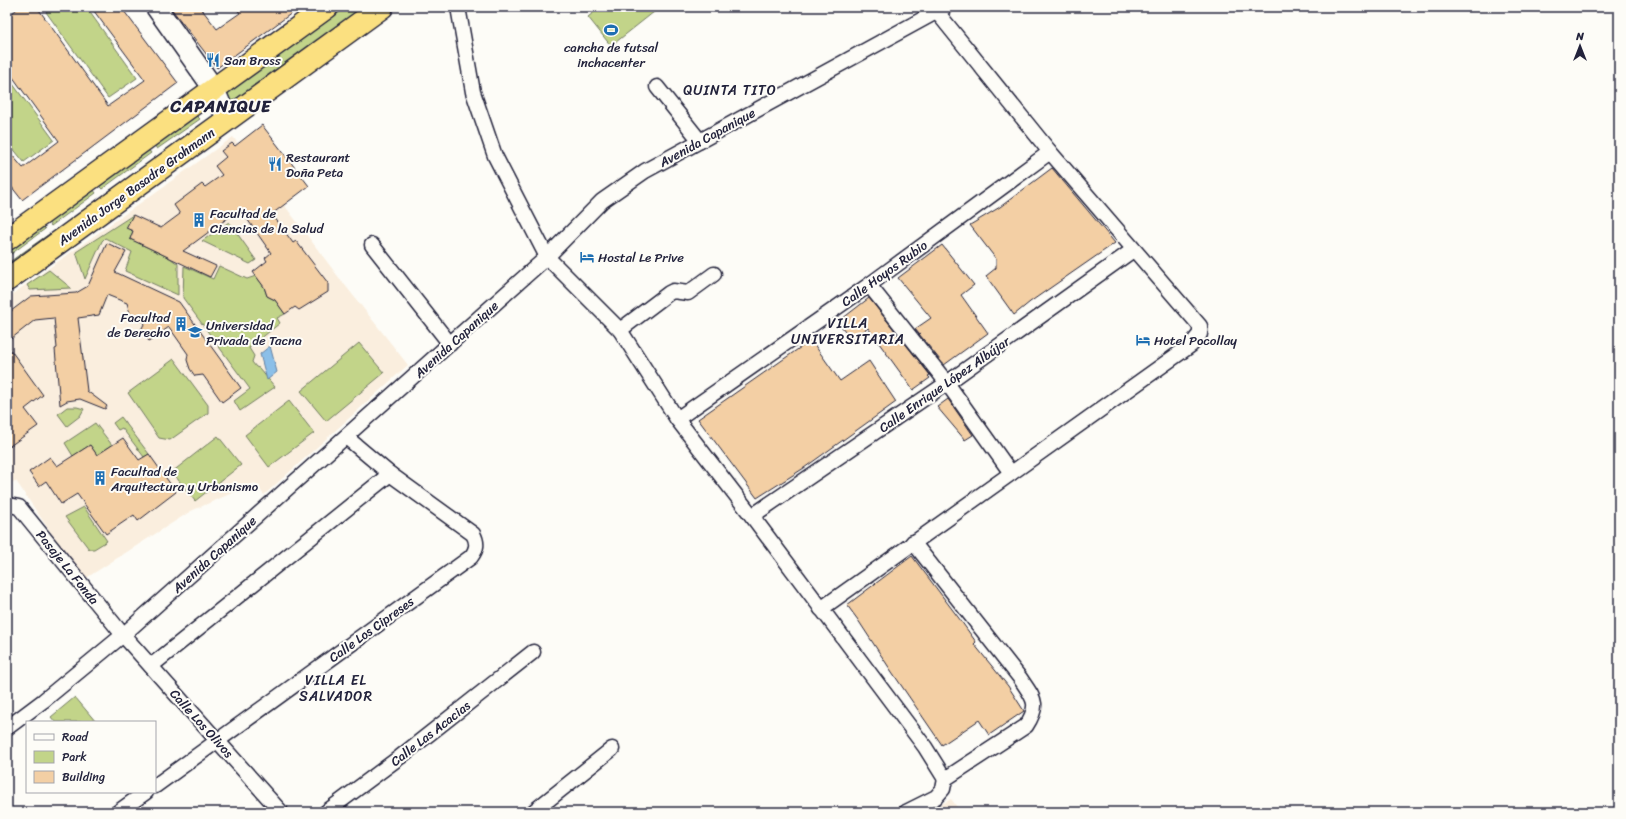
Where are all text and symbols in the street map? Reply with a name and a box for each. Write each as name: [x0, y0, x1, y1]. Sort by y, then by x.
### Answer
sports icon: cancha de futsal inchacenter: [603, 22, 619, 38]
north arrow: [1560, 26, 1600, 66]
text: N: [1575, 27, 1584, 46]
place label: cancha de futsal inchacenter: [564, 36, 658, 74]
place label: San Bross: [224, 49, 282, 72]
restaurant icon: San Bross: [205, 52, 221, 68]
district label: QUINTA TITO: [683, 78, 777, 103]
district label: CAPANIQUE: [170, 91, 272, 121]
street label: Avenida Capanique: [654, 101, 760, 174]
street label: Avenida Jorge Basadre Grohmann: [52, 121, 220, 252]
place label: Restaurant Doña Peta: [286, 146, 351, 184]
restaurant icon: Restaurant Doña Peta: [267, 156, 283, 172]
place label: Facultad de Ciencias de la Salud: [210, 202, 325, 240]
building icon: Facultad de Ciencias de la Salud: [191, 212, 207, 228]
street label: Calle Hoyos Rubio: [836, 234, 933, 313]
place label: Hostal Le Prive: [598, 246, 684, 269]
hotel icon: Hostal Le Prive: [579, 249, 595, 265]
street label: Avenida Capanique: [408, 295, 504, 384]
place label: Facultad de Derecho: [107, 306, 171, 344]
district label: VILLA UNIVERSITARIA: [791, 311, 905, 352]
place label: Universidad Privada de Tacna: [206, 314, 302, 352]
building icon: Facultad de Derecho: [173, 316, 189, 332]
school or university icon: Universidad Privada de Tacna: [187, 324, 203, 340]
place label: Hotel Pocollay: [1154, 329, 1237, 352]
street label: Calle Enrique López Albújar: [874, 330, 1015, 439]
hotel icon: Hotel Pocollay: [1135, 332, 1151, 348]
place label: Facultad de Arquitectura y Urbanismo: [110, 460, 259, 498]
building icon: Facultad de Arquitectura y Urbanismo: [92, 470, 108, 486]
street label: Avenida Capanique: [166, 510, 262, 599]
street label: Pasaje La Fonda: [30, 525, 105, 610]
street label: Calle Los Cipreses: [324, 590, 420, 668]
district label: VILLA EL SALVADOR: [299, 668, 373, 709]
street label: Calle Los Olivos: [164, 683, 240, 764]
street label: Calle Las Acacias: [385, 694, 476, 772]
legend: [26, 721, 156, 793]
text: Road: [62, 726, 89, 748]
text: Park: [62, 746, 87, 768]
text: Building: [62, 766, 105, 788]

